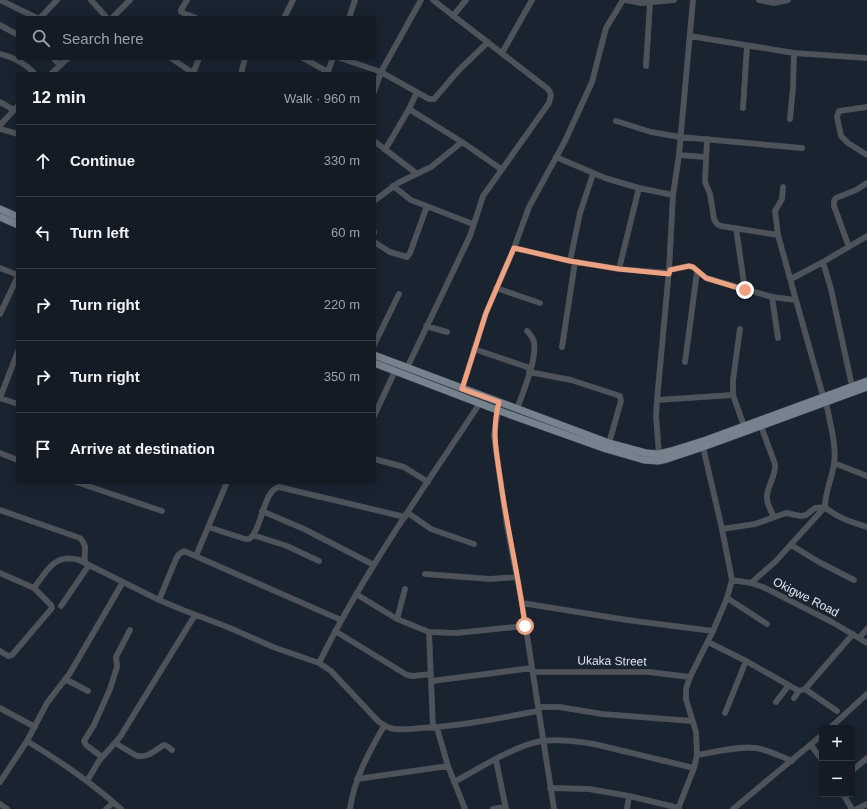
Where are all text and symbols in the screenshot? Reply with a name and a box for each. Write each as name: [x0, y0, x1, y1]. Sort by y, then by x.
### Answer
search box: [16, 16, 376, 60]
icon: search: [30, 27, 52, 49]
text: Search here: [62, 30, 144, 47]
text: 12 min: [32, 88, 86, 107]
text: Walk · 960 m: [284, 91, 360, 106]
icon: ahead: [32, 150, 54, 172]
text: Continue: [70, 152, 135, 169]
text: 330 m: [324, 153, 360, 168]
icon: left: [32, 222, 54, 244]
text: Turn left: [70, 224, 129, 241]
text: 60 m: [331, 225, 360, 240]
route end: [736, 281, 754, 299]
icon: right: [32, 294, 54, 316]
text: Turn right: [70, 296, 140, 313]
text: 220 m: [324, 297, 360, 312]
icon: right: [32, 366, 54, 388]
text: Turn right: [70, 368, 140, 385]
text: 350 m: [324, 369, 360, 384]
icon: arrive: [32, 438, 54, 460]
text: Arrive at destination: [70, 440, 215, 457]
street label: Okigwe Road: [771, 574, 841, 620]
route start: [516, 617, 534, 635]
street label: Ukaka Street: [577, 653, 647, 669]
map controls: [819, 725, 855, 797]
button: +: [819, 725, 855, 761]
button: −: [819, 761, 855, 797]

